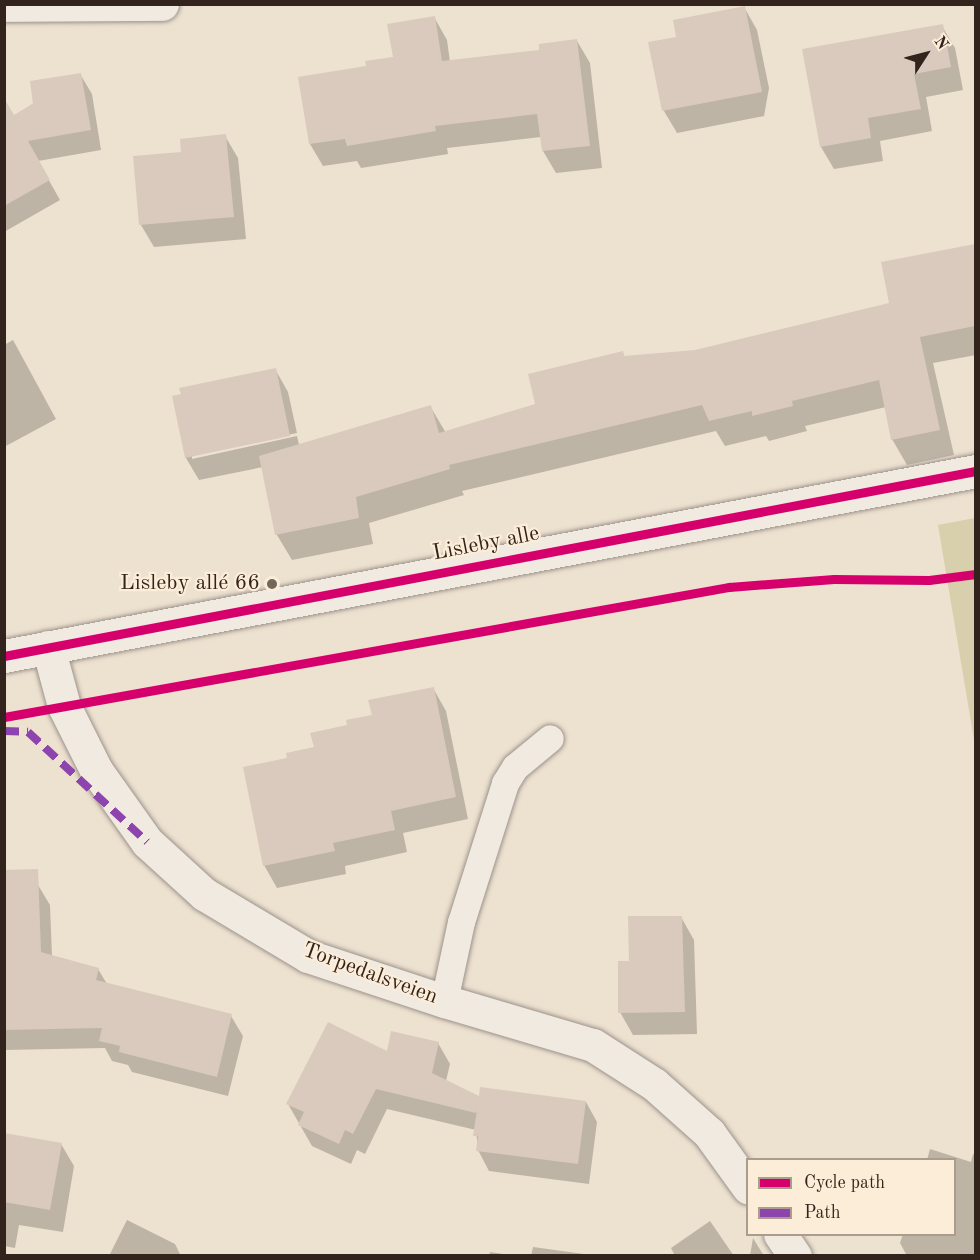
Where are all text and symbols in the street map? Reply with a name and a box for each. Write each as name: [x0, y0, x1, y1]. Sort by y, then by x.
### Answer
north arrow: [896, 24, 956, 84]
text: N: [930, 34, 951, 53]
street label: Lisleby alle: [430, 521, 542, 567]
place label: Lisleby allé 66: [120, 571, 260, 597]
marker: Lisleby allé 66: [265, 577, 279, 591]
street label: Torpedalsveien: [299, 937, 441, 1011]
legend: [746, 1158, 956, 1236]
text: Cycle path: [804, 1174, 885, 1192]
text: Path: [804, 1204, 840, 1222]

